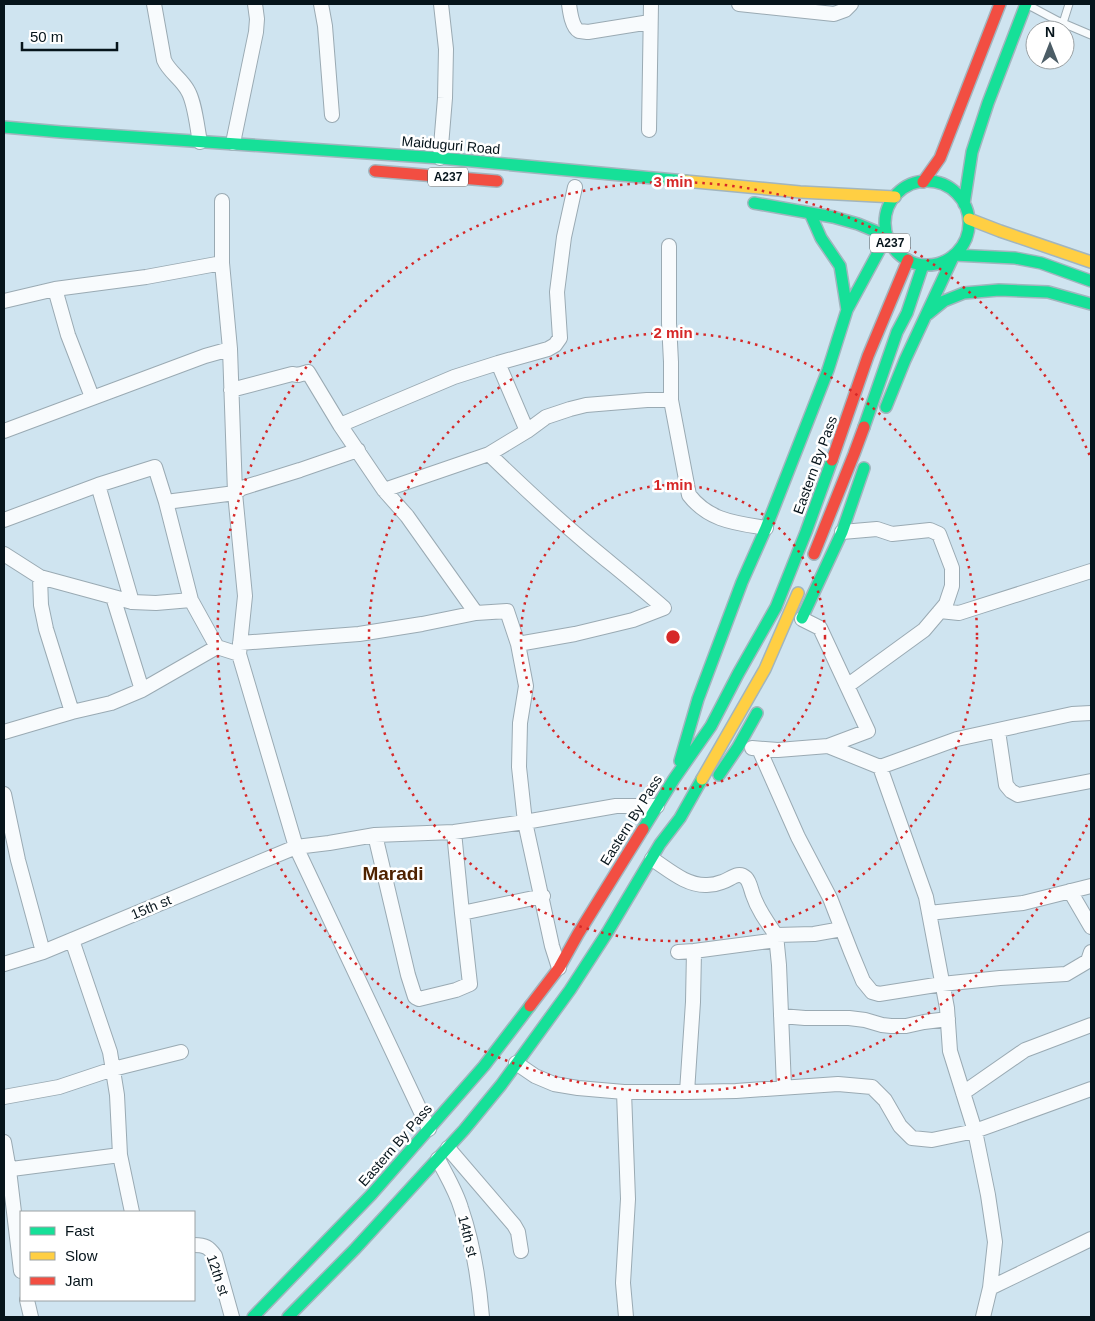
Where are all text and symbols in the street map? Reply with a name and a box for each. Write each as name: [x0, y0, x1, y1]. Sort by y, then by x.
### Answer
scale bar: [22, 20, 118, 52]
north arrow: [1025, 20, 1075, 70]
text: N: [1045, 24, 1055, 40]
text: 50 m: [30, 28, 63, 45]
street label: Maiduguri Road: [401, 133, 501, 157]
road number: A237: [428, 168, 468, 186]
text: 3 min: [653, 173, 693, 190]
road number: A237: [870, 234, 910, 252]
text: 2 min: [653, 324, 693, 341]
street label: Eastern By Pass: [790, 414, 840, 516]
text: 1 min: [653, 476, 693, 493]
centre of rings: [664, 628, 682, 646]
street label: Eastern By Pass: [597, 772, 665, 868]
district label: Maradi: [362, 863, 424, 884]
street label: 15th st: [129, 891, 174, 923]
street label: Eastern By Pass: [355, 1101, 435, 1189]
legend: [20, 1211, 195, 1301]
street label: 14th st: [455, 1214, 481, 1258]
text: Fast: [65, 1222, 95, 1239]
text: Slow: [65, 1247, 98, 1264]
street label: 12th st: [204, 1253, 232, 1298]
text: Jam: [65, 1272, 93, 1289]

